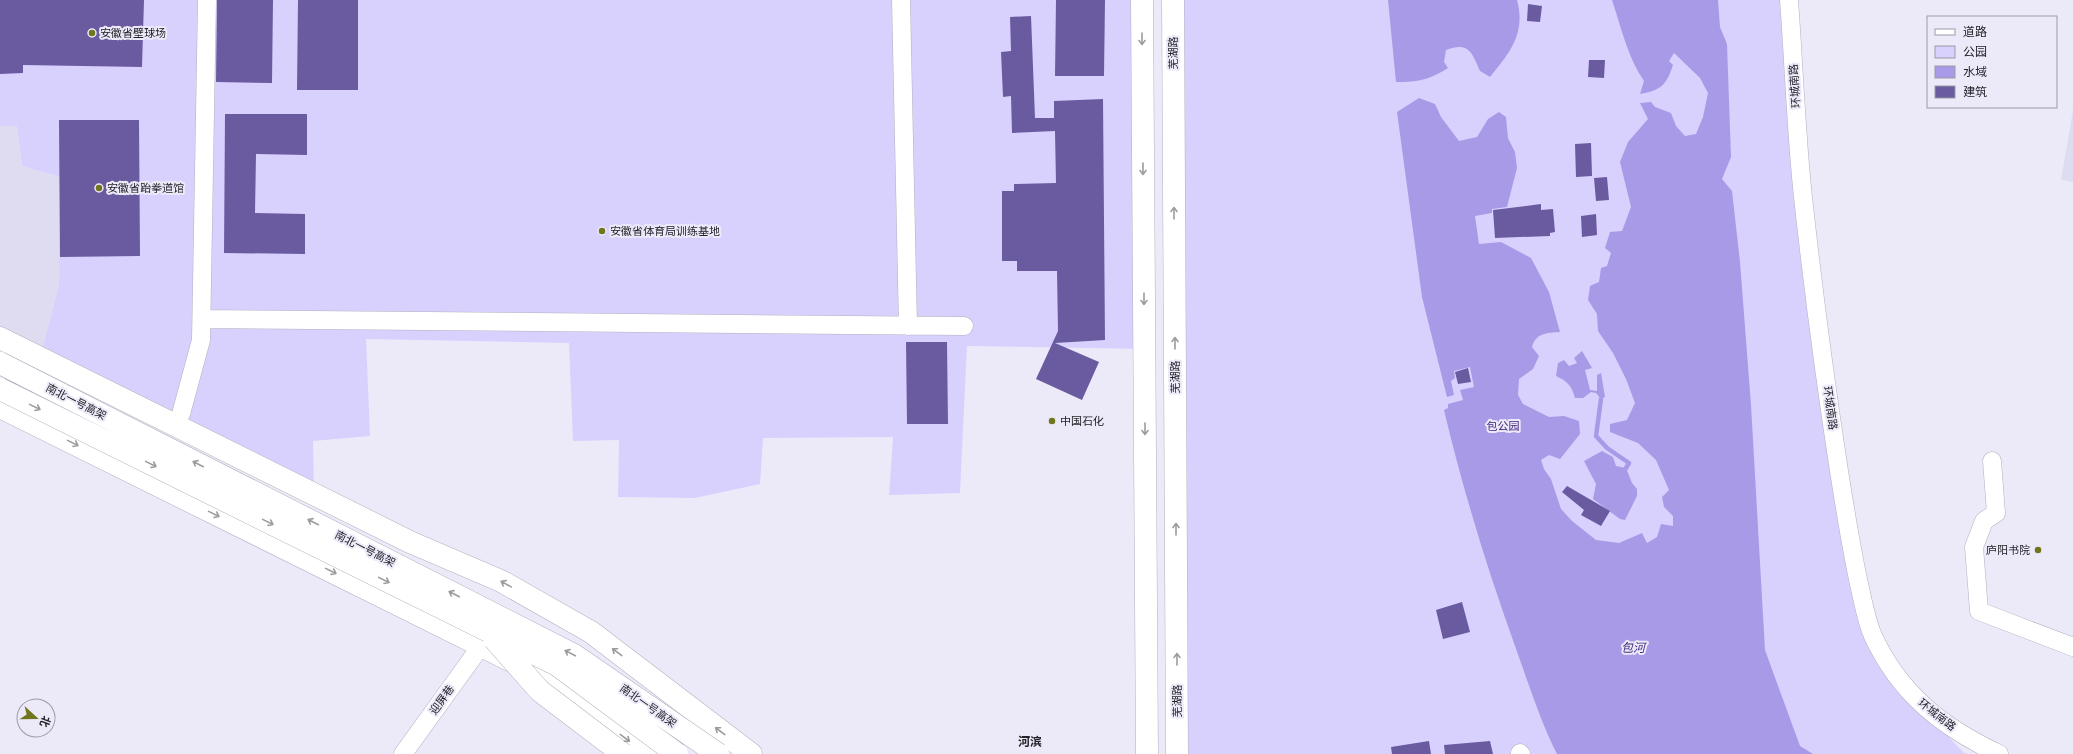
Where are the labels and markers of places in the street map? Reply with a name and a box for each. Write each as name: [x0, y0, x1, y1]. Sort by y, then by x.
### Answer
place label: 安徽省壁球场: [100, 27, 166, 40]
marker: 安徽省壁球场: [87, 28, 97, 38]
place label: 安徽省跆拳道馆: [107, 182, 184, 195]
marker: 安徽省跆拳道馆: [94, 183, 104, 193]
place label: 安徽省体育局训练基地: [610, 225, 720, 238]
marker: 安徽省体育局训练基地: [597, 226, 607, 236]
place label: 中国石化: [1060, 415, 1104, 428]
marker: 中国石化: [1047, 416, 1057, 426]
place label: 庐阳书院: [1986, 544, 2030, 557]
marker: 庐阳书院: [2033, 545, 2043, 555]

